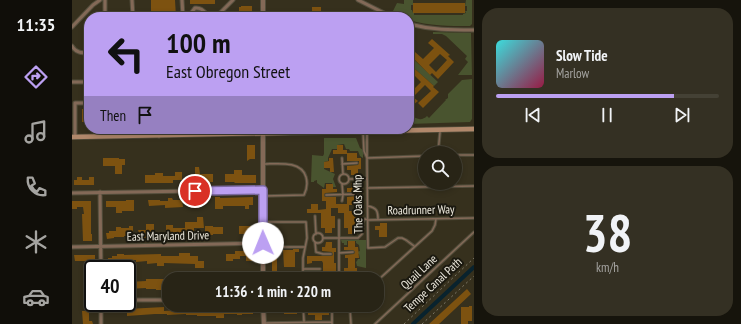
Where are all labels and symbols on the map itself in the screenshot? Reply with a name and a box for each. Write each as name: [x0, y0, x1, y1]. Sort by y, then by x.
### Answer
pin: [178, 174, 212, 208]
street label: The Oaks Mhp: [349, 174, 366, 234]
street label: Roadrunner Way: [387, 201, 455, 218]
position arrow: [242, 222, 284, 264]
street label: East Maryland Drive: [127, 227, 209, 244]
street label: Quail Lane: [397, 251, 440, 292]
street label: Tempe Canal Path: [401, 254, 465, 315]
speed limit sign: 40: [84, 260, 136, 312]

